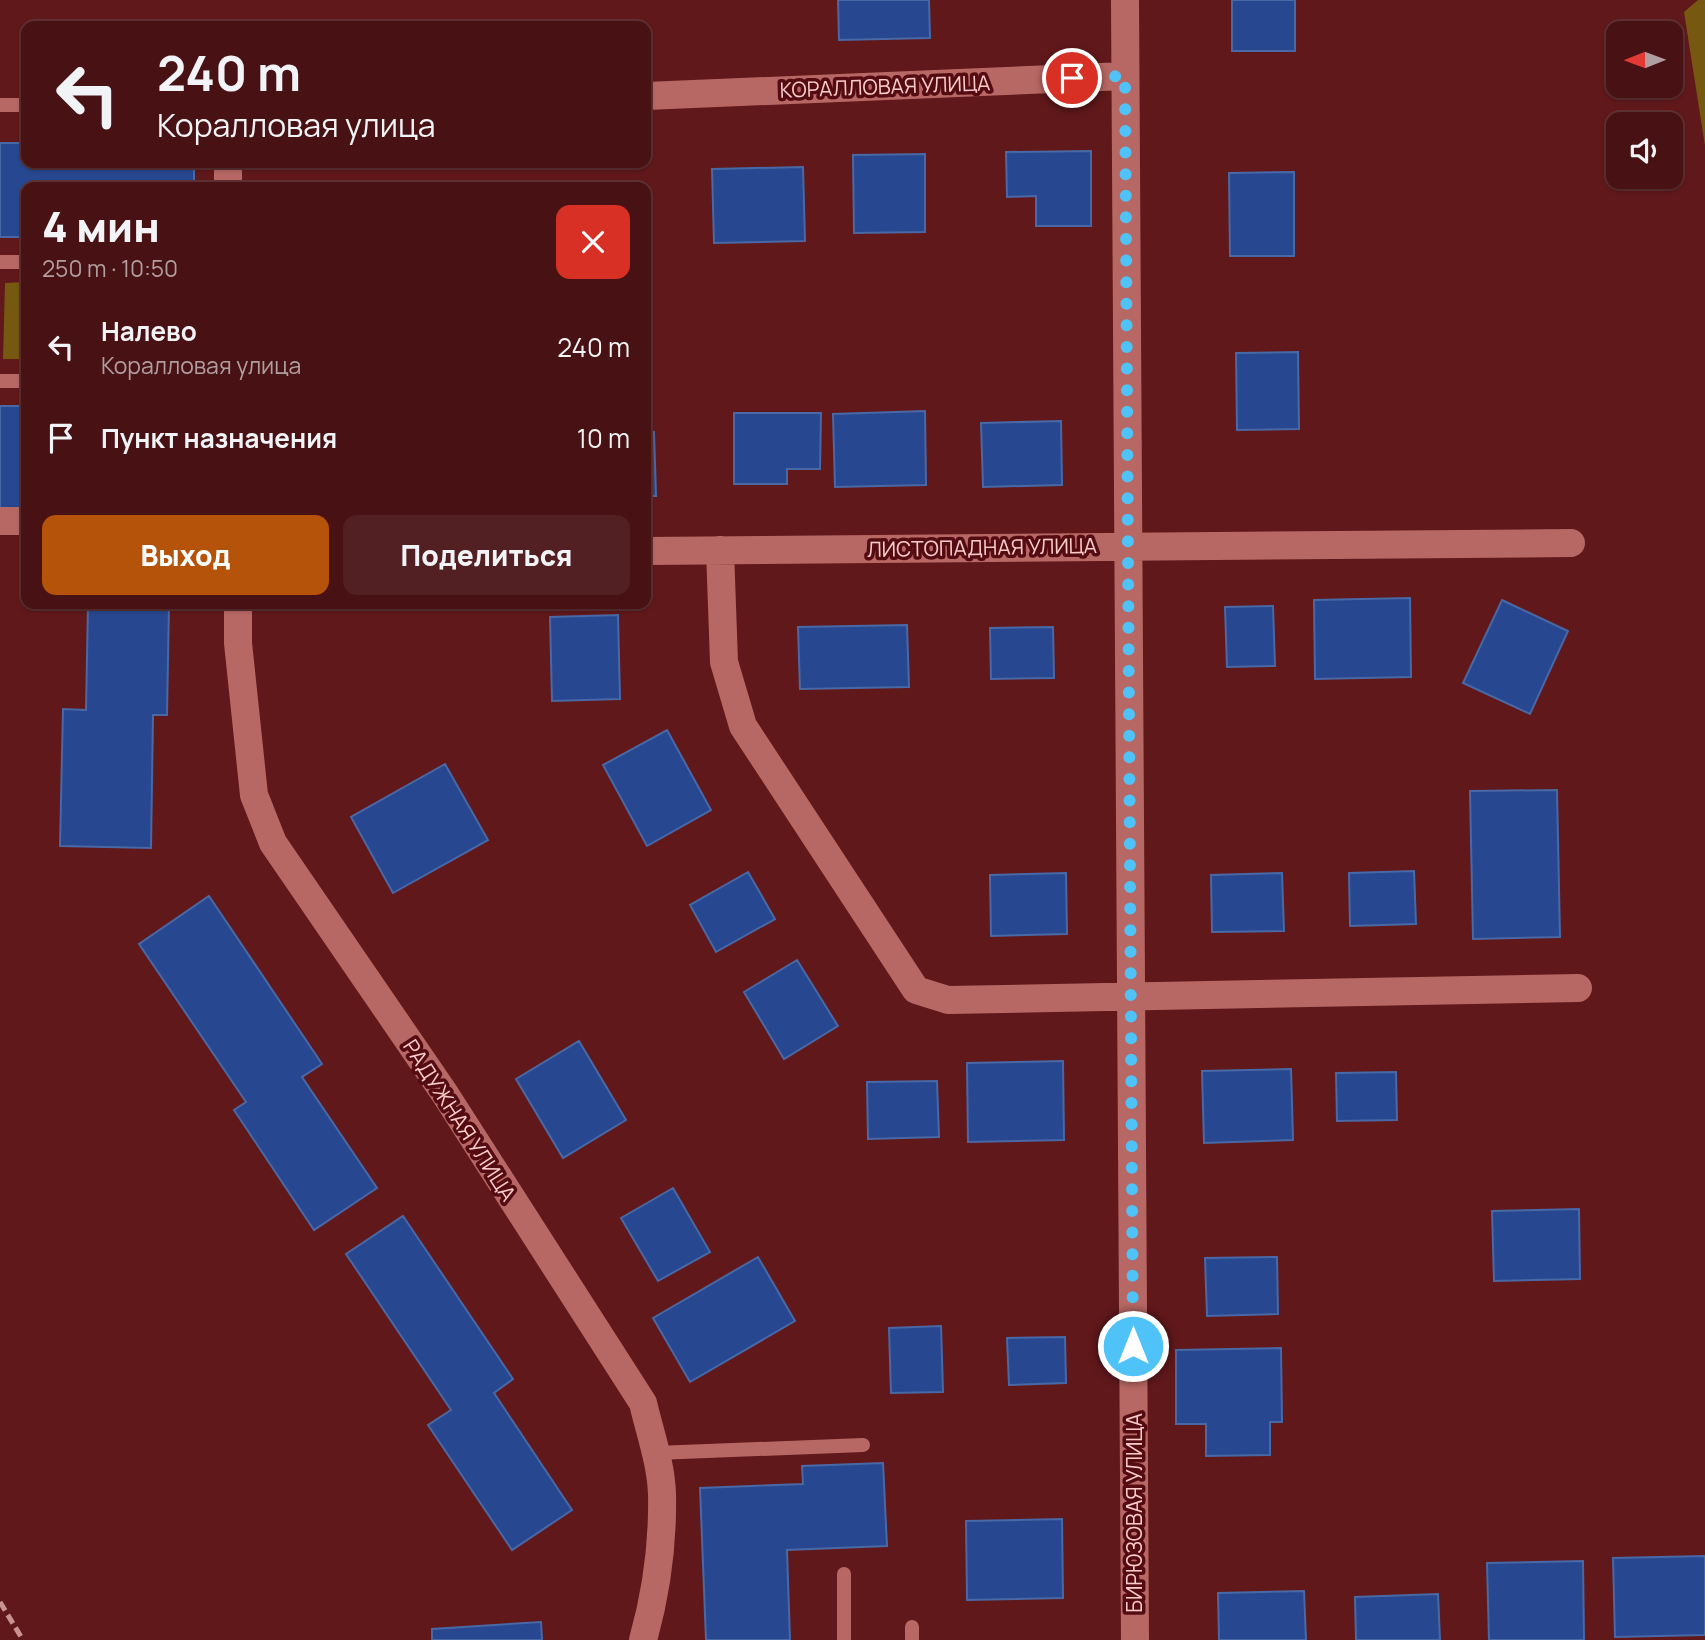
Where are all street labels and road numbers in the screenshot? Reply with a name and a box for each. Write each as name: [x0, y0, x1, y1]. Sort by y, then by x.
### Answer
street label: КОРАЛЛОВАЯ УЛИЦА: [779, 68, 991, 104]
street label: ЛИСТОПАДНАЯ УЛИЦА: [867, 531, 1097, 563]
street label: РАДУЖНАЯ УЛИЦА: [397, 1034, 523, 1206]
street label: БИРЮЗОВАЯ УЛИЦА: [1120, 1413, 1148, 1613]

